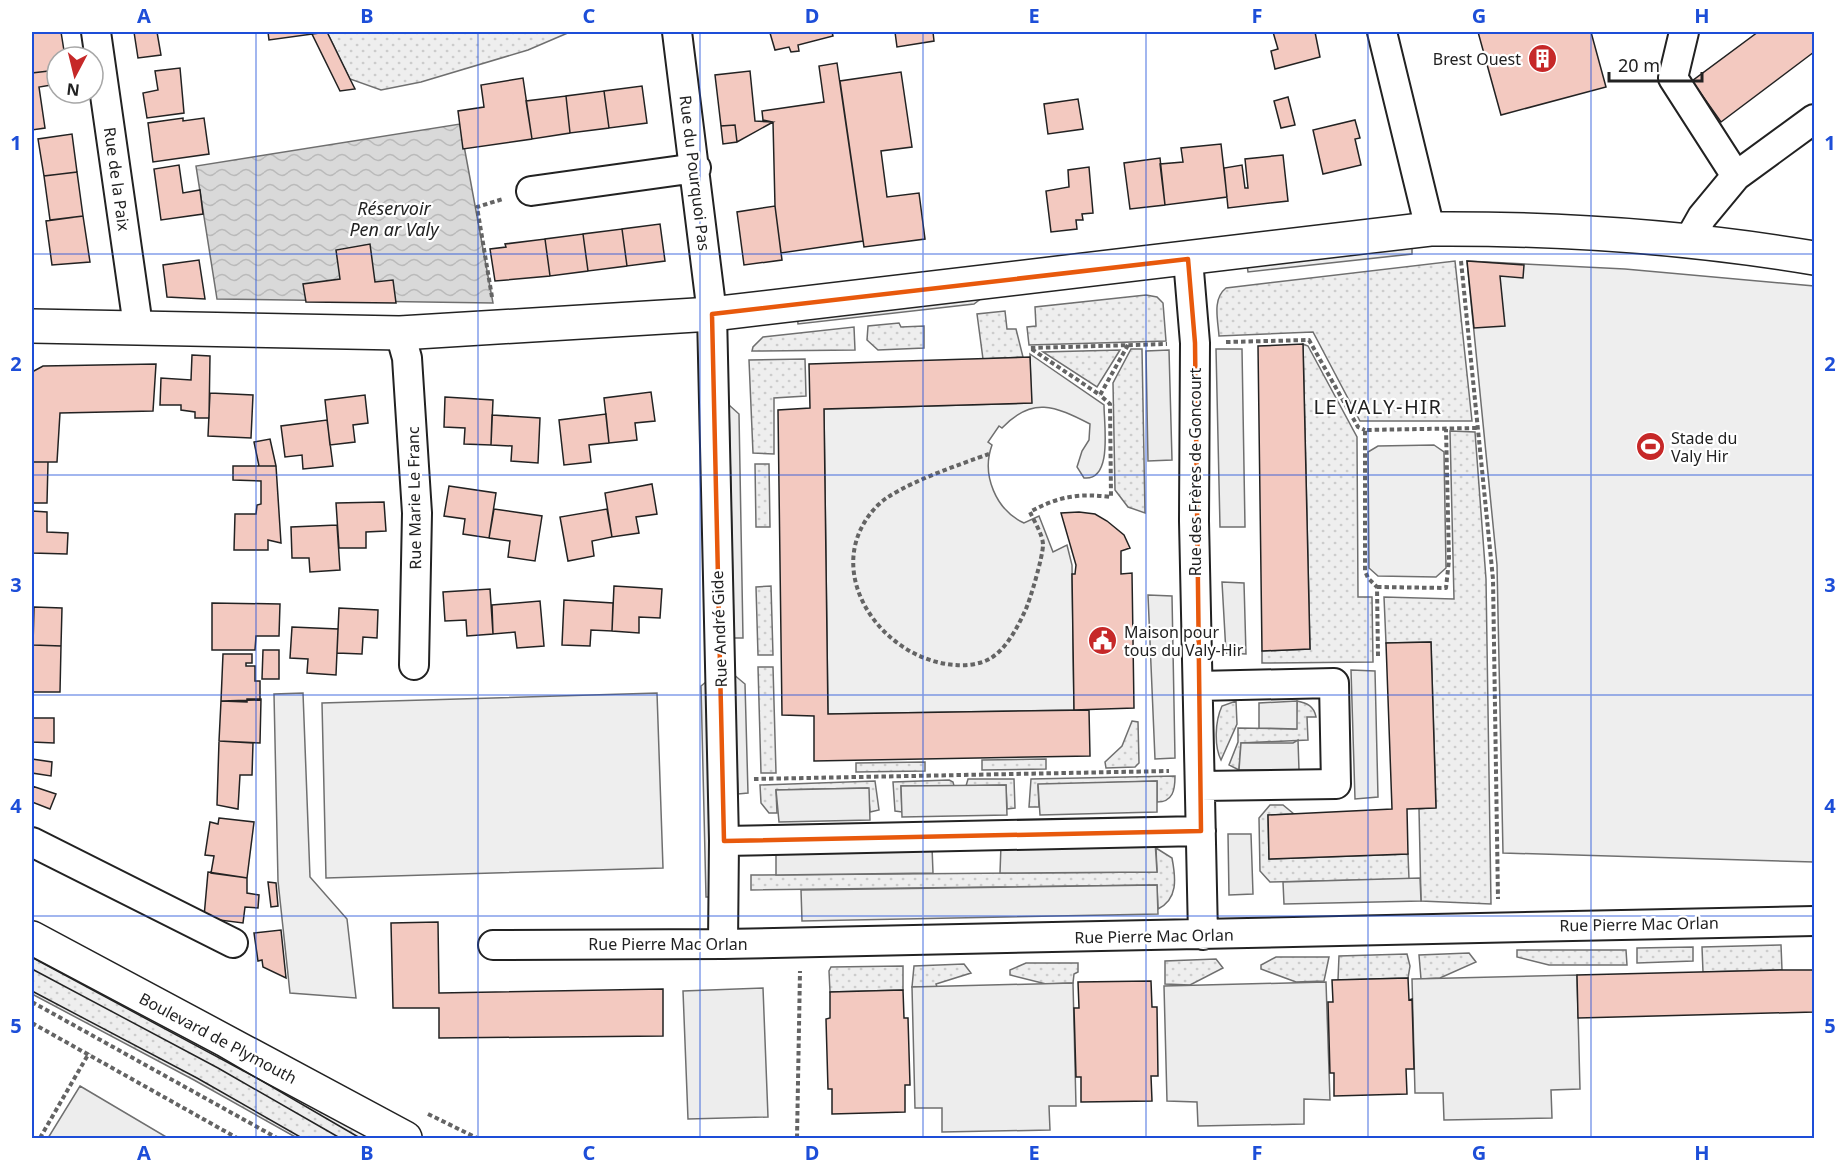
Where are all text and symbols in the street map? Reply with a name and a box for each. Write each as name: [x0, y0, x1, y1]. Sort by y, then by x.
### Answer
text: A: [137, 2, 151, 29]
text: B: [360, 2, 374, 29]
text: C: [583, 2, 596, 29]
text: D: [805, 2, 819, 29]
text: E: [1028, 2, 1040, 29]
text: F: [1252, 2, 1262, 29]
text: G: [1472, 2, 1486, 29]
text: H: [1694, 2, 1710, 29]
building icon: Brest Ouest: [1526, 43, 1558, 75]
north arrow: [45, 45, 105, 105]
scale bar: [1609, 45, 1702, 83]
place label: Brest Ouest: [1433, 48, 1521, 70]
text: 20 m: [1618, 53, 1660, 77]
text: N: [65, 78, 81, 102]
street label: Rue du Pourquoi Pas: [675, 94, 715, 252]
street label: Rue de la Paix: [99, 126, 135, 233]
text: 1: [10, 129, 22, 156]
text: 1: [1824, 129, 1836, 156]
water label: Réservoir Pen ar Valy: [349, 196, 440, 241]
text: 2: [10, 350, 22, 377]
text: 2: [1824, 350, 1836, 377]
street label: Rue des Frères de Goncourt: [1184, 368, 1206, 576]
district label: LE VALY-HIR: [1314, 393, 1442, 420]
street label: Rue Marie Le Franc: [402, 426, 426, 570]
place label: Stade du Valy Hir: [1671, 427, 1737, 467]
sports icon: Stade du Valy Hir: [1634, 431, 1666, 463]
street label: Rue André Gide: [706, 570, 732, 688]
text: 3: [10, 571, 22, 598]
text: 3: [1824, 571, 1836, 598]
place label: Maison pour tous du Valy-Hir: [1124, 621, 1244, 661]
public building icon: Maison pour tous du Valy-Hir: [1087, 625, 1119, 657]
text: 4: [10, 792, 22, 819]
text: 4: [1824, 792, 1836, 819]
street label: Rue Pierre Mac Orlan: [1559, 912, 1719, 936]
street label: Rue Pierre Mac Orlan: [1074, 924, 1234, 948]
street label: Rue Pierre Mac Orlan: [588, 933, 748, 955]
street label: Boulevard de Plymouth: [135, 987, 301, 1089]
text: 5: [10, 1012, 22, 1039]
text: 5: [1824, 1012, 1836, 1039]
text: A: [137, 1139, 151, 1166]
text: B: [360, 1139, 374, 1166]
text: C: [583, 1139, 596, 1166]
text: D: [805, 1139, 819, 1166]
text: E: [1028, 1139, 1040, 1166]
text: F: [1252, 1139, 1262, 1166]
text: G: [1472, 1139, 1486, 1166]
text: H: [1694, 1139, 1710, 1166]

